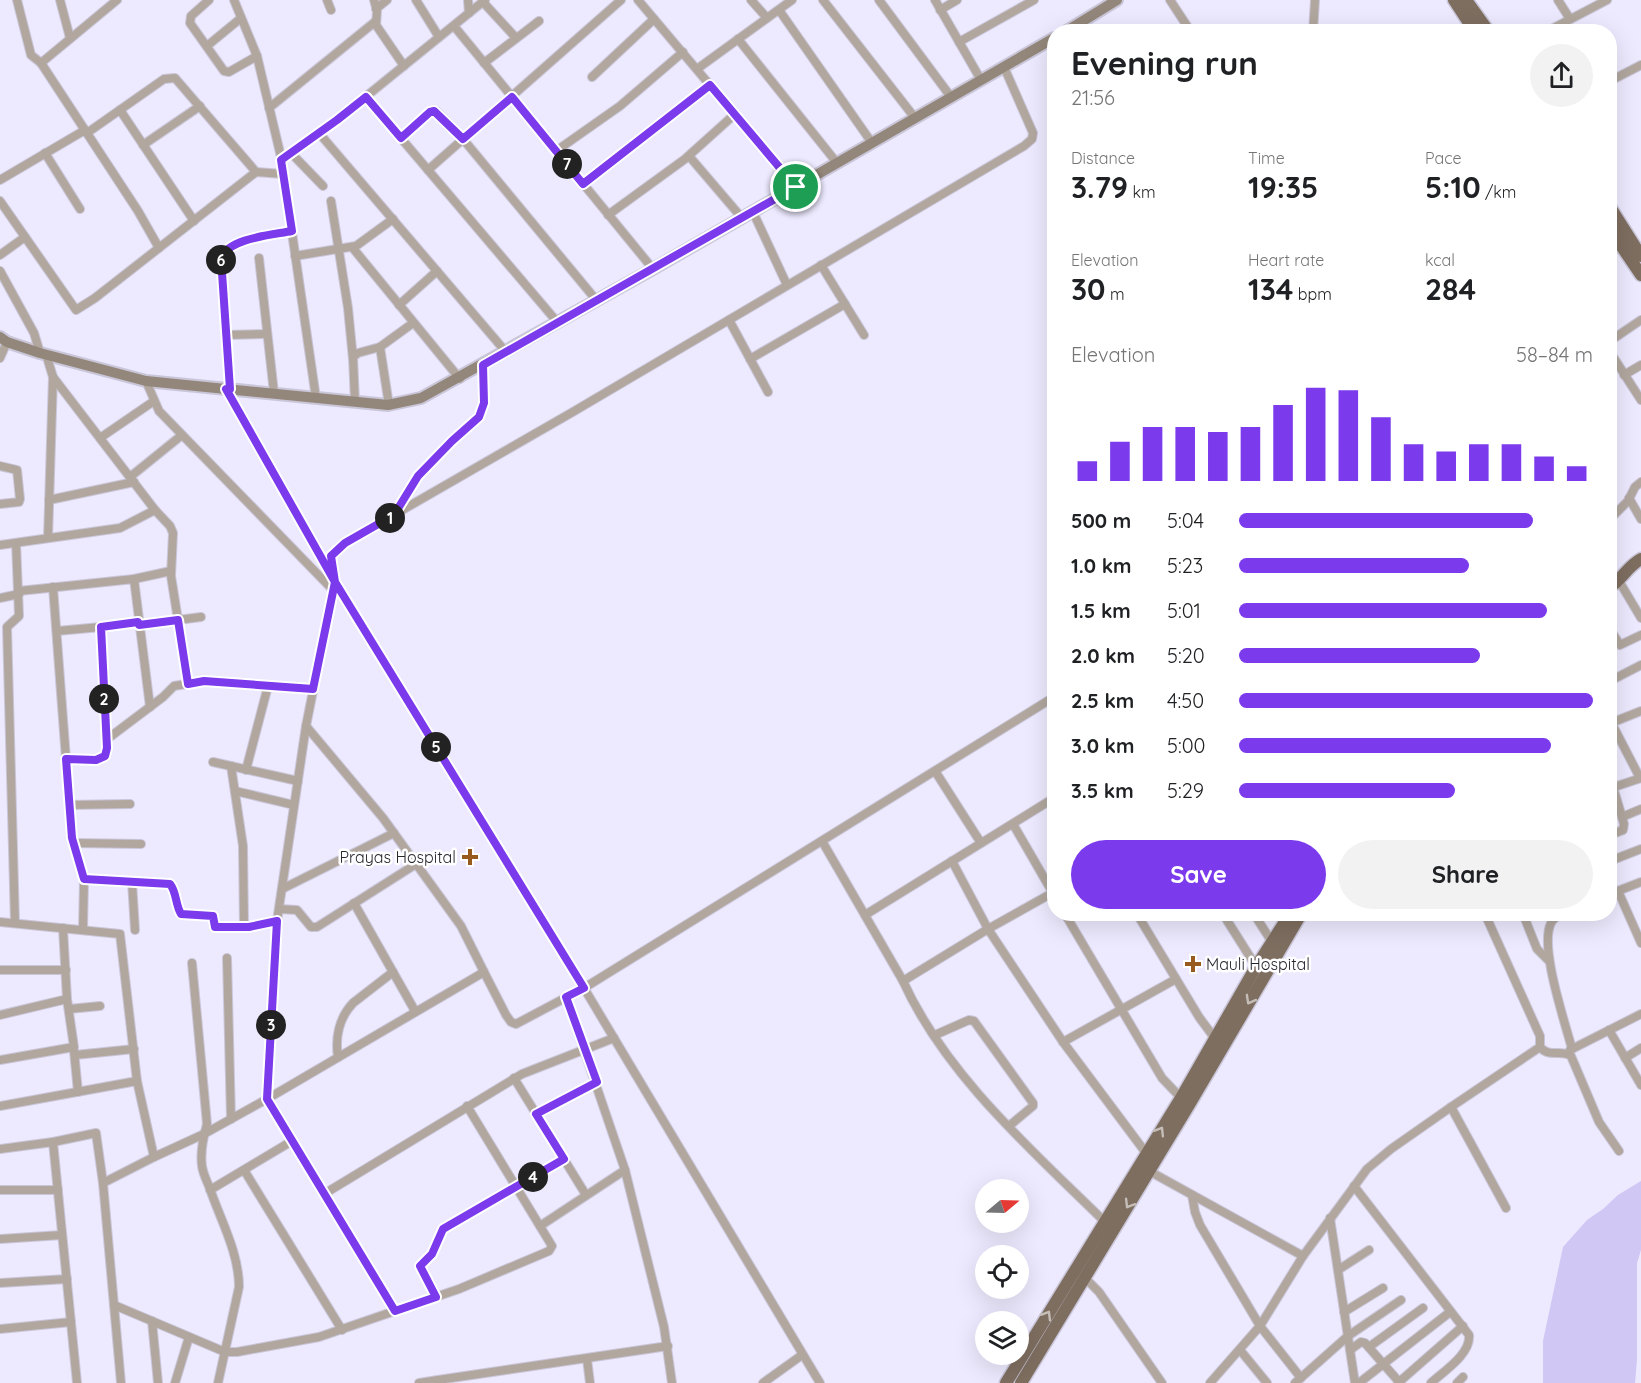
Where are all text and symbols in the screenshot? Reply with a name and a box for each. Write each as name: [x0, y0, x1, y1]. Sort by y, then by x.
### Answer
text: Evening run: [1071, 42, 1258, 83]
button: share: [1530, 44, 1593, 107]
text: 21:56: [1071, 85, 1115, 110]
text: Distance: [1071, 148, 1135, 168]
text: Time: [1248, 148, 1285, 168]
text: Pace: [1425, 148, 1461, 168]
pin: 7: [552, 149, 582, 179]
text: 7: [563, 154, 571, 174]
pin: [770, 161, 821, 212]
text: 3.79: [1071, 168, 1128, 206]
text: 19:35: [1248, 168, 1318, 206]
text: 5:10: [1425, 168, 1481, 206]
icon: arrive: [779, 170, 812, 203]
text: km: [1128, 182, 1156, 202]
text: /km: [1481, 182, 1516, 202]
pin: 6: [206, 245, 236, 275]
text: 6: [217, 250, 225, 270]
text: Elevation: [1071, 250, 1138, 270]
text: Heart rate: [1248, 250, 1324, 270]
text: kcal: [1425, 250, 1455, 270]
text: 30: [1071, 270, 1106, 308]
text: 134: [1248, 270, 1293, 308]
text: 284: [1425, 270, 1476, 308]
text: m: [1106, 284, 1125, 304]
text: bpm: [1293, 284, 1332, 304]
text: Elevation: [1071, 342, 1155, 367]
text: 58–84 m: [1516, 342, 1593, 367]
pin: 1: [375, 503, 405, 533]
text: 1: [387, 508, 393, 528]
text: 500 m: [1071, 508, 1131, 533]
text: 5:04: [1167, 508, 1204, 533]
text: 1.0 km: [1071, 553, 1131, 578]
text: 5:23: [1167, 553, 1203, 578]
text: 1.5 km: [1071, 598, 1131, 623]
text: 5:01: [1167, 598, 1201, 623]
text: 2.0 km: [1071, 643, 1135, 668]
text: 5:20: [1167, 643, 1205, 668]
pin: 2: [89, 684, 119, 714]
text: 2.5 km: [1071, 688, 1134, 713]
text: 4:50: [1167, 688, 1204, 713]
text: 2: [99, 689, 109, 709]
pin: 5: [421, 732, 451, 762]
text: 3.0 km: [1071, 733, 1134, 758]
text: 5:00: [1167, 733, 1205, 758]
text: 5: [431, 737, 441, 757]
text: 3.5 km: [1071, 778, 1134, 803]
text: 5:29: [1167, 778, 1204, 803]
button: Save: [1071, 840, 1326, 909]
button: Share: [1338, 840, 1593, 909]
place label: Prayas Hospital: [340, 847, 456, 867]
marker: Prayas Hospital: [461, 848, 479, 866]
place label: Mauli Hospital: [1206, 954, 1310, 974]
marker: Mauli Hospital: [1184, 955, 1202, 973]
one-way arrow: [1246, 994, 1257, 1004]
pin: 3: [256, 1010, 286, 1040]
text: 3: [267, 1015, 275, 1035]
one-way arrow: [1153, 1127, 1165, 1137]
pin: 4: [518, 1162, 548, 1192]
text: 4: [528, 1167, 538, 1187]
north arrow: [975, 1179, 1029, 1233]
map controls: [975, 1179, 1029, 1365]
one-way arrow: [1125, 1198, 1136, 1208]
button: locate: [975, 1245, 1029, 1299]
button: layers: [975, 1311, 1029, 1365]
one-way arrow: [1040, 1311, 1052, 1321]

